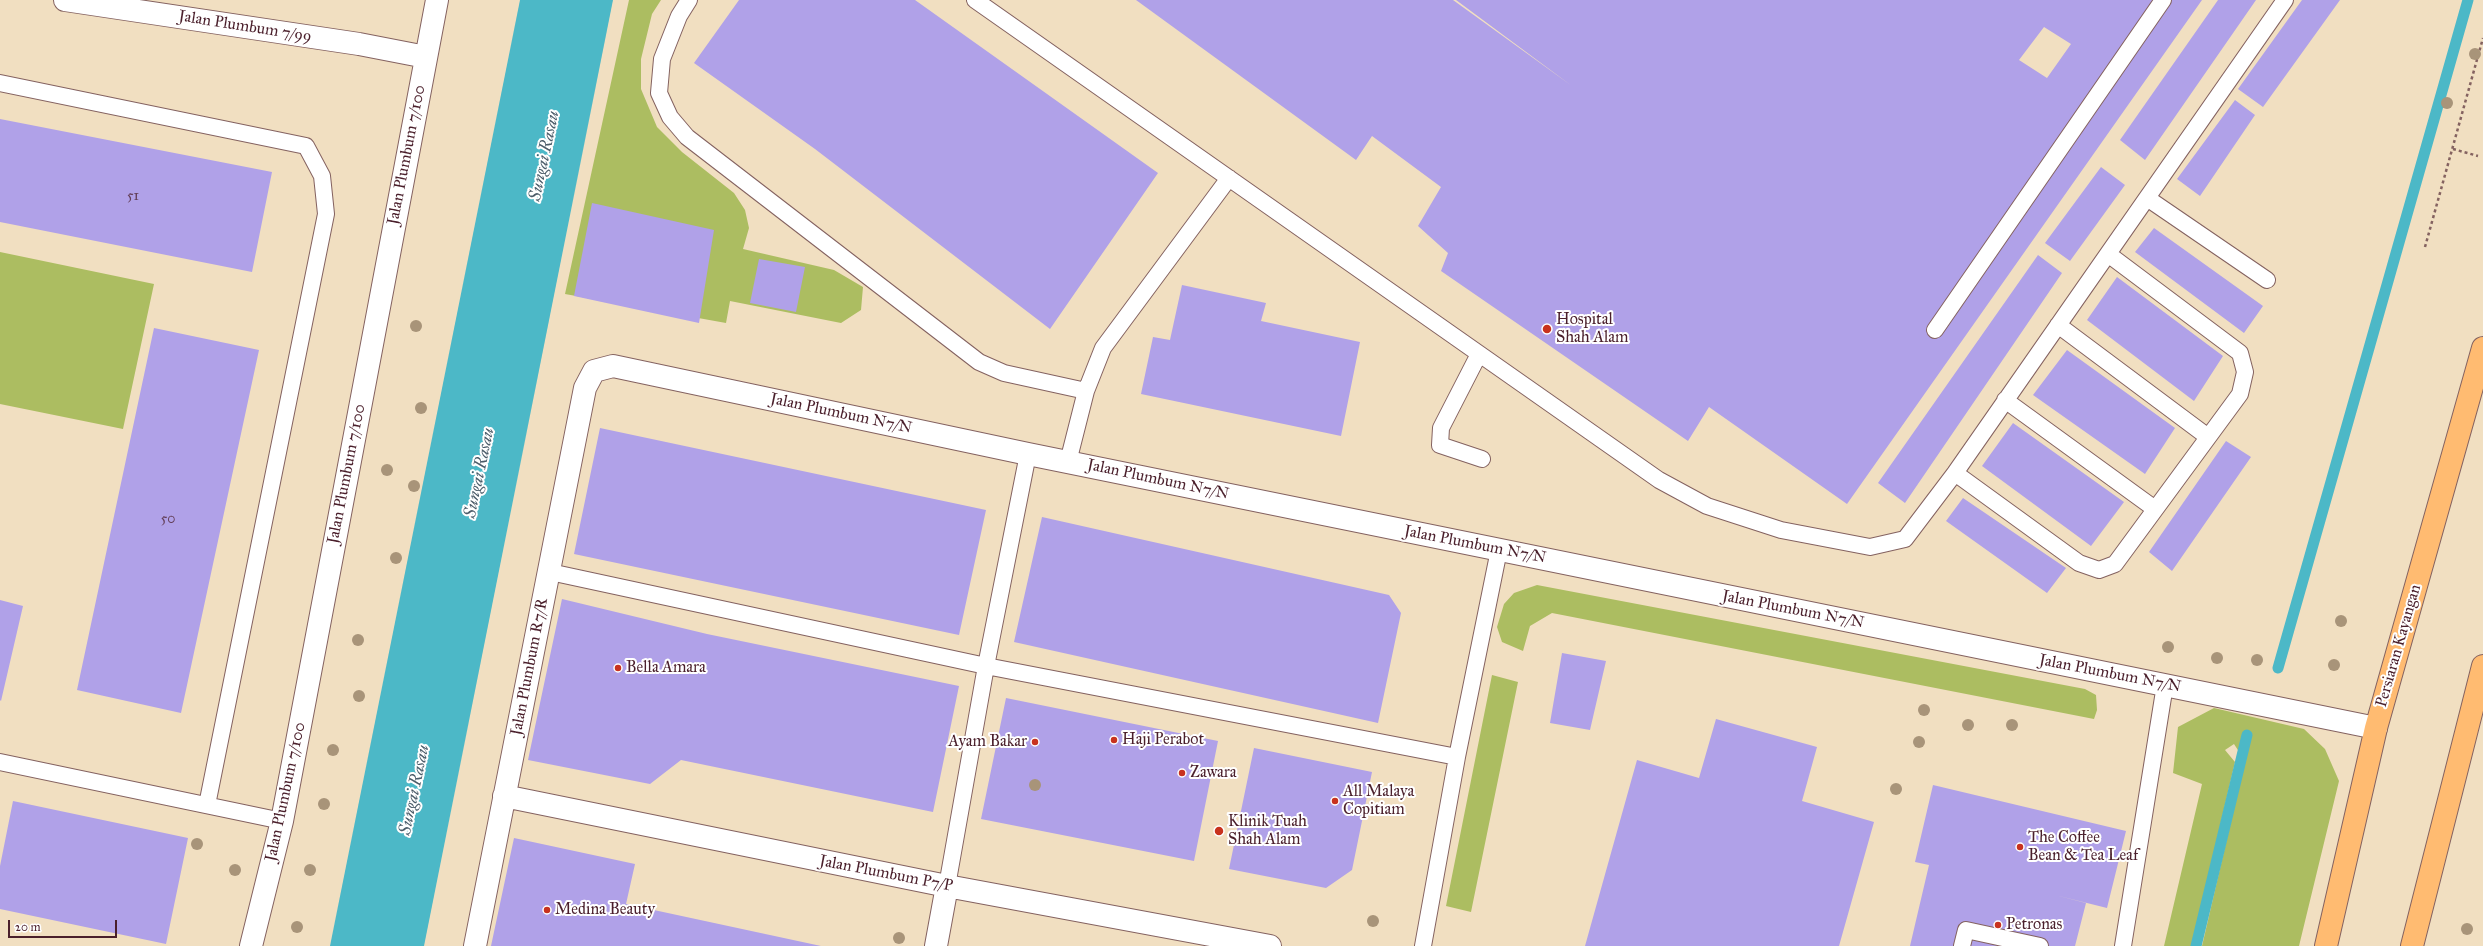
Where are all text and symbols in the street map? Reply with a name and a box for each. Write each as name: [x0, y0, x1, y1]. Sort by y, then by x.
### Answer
street label: Jalan Plumbum 7/99: [177, 7, 313, 47]
street label: Jalan Plumbum 7/100: [384, 83, 430, 227]
water label: Sungai Rasau: [525, 109, 565, 203]
house number: 51: [127, 189, 139, 205]
place label: Hospital Shah Alam: [1556, 310, 1628, 348]
marker: Hospital Shah Alam: [1541, 323, 1553, 335]
street label: Jalan Plumbum N7/N: [768, 390, 914, 438]
street label: Jalan Plumbum 7/100: [324, 402, 370, 546]
water label: Sungai Rasau: [460, 426, 500, 520]
street label: Jalan Plumbum N7/N: [1085, 456, 1231, 504]
house number: 50: [161, 512, 175, 528]
street label: Jalan Plumbum N7/N: [1402, 522, 1548, 568]
street label: Persiaran Kayangan: [2372, 582, 2426, 710]
street label: Jalan Plumbum N7/N: [1720, 587, 1866, 633]
street label: Jalan Plumbum R7/R: [507, 597, 553, 737]
street label: Jalan Plumbum N7/N: [2037, 651, 2183, 697]
place label: Bella Amara: [626, 658, 706, 678]
marker: Bella Amara: [613, 663, 623, 673]
street label: Jalan Plumbum 7/100: [262, 721, 310, 863]
place label: Haji Perabot: [1122, 730, 1204, 750]
place label: Ayam Bakar: [948, 732, 1027, 752]
marker: Haji Perabot: [1109, 735, 1119, 745]
marker: Ayam Bakar: [1030, 737, 1040, 747]
water label: Sungai Rasau: [395, 743, 435, 837]
place label: Zawara: [1190, 763, 1237, 783]
marker: Zawara: [1177, 768, 1187, 778]
place label: All Malaya Copitiam: [1343, 782, 1414, 820]
marker: All Malaya Copitiam: [1330, 796, 1340, 806]
place label: Klinik Tuah Shah Alam: [1228, 812, 1307, 850]
marker: Klinik Tuah Shah Alam: [1213, 825, 1225, 837]
place label: The Coffee Bean & Tea Leaf: [2028, 828, 2138, 866]
marker: The Coffee Bean & Tea Leaf: [2015, 842, 2025, 852]
street label: Jalan Plumbum P7/P: [818, 852, 954, 896]
place label: Medina Beauty: [555, 900, 655, 920]
marker: Medina Beauty: [542, 905, 552, 915]
scale bar: [10, 912, 119, 938]
place label: Petronas: [2006, 915, 2062, 935]
text: 20 m: [15, 920, 41, 934]
marker: Petronas: [1993, 920, 2003, 930]

